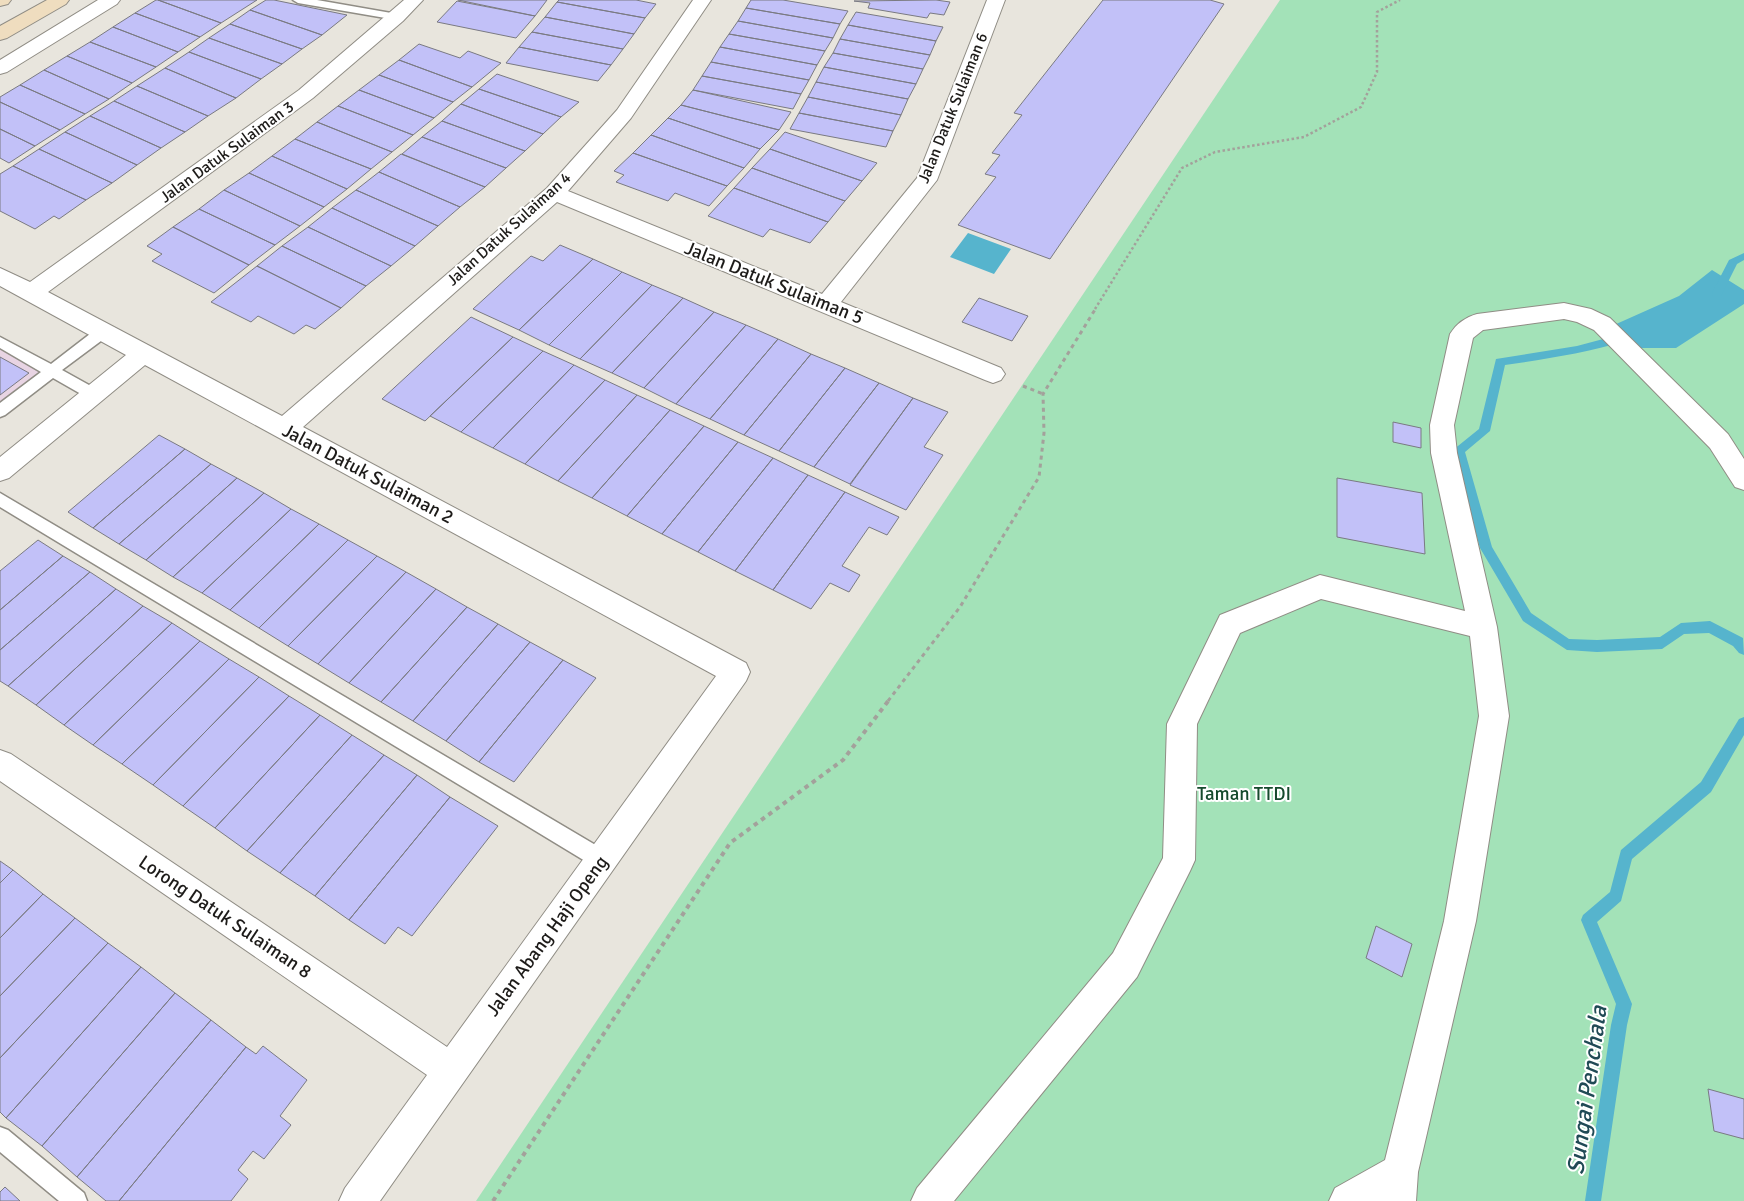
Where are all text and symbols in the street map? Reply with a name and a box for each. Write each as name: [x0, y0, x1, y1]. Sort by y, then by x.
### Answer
street label: Jalan Datuk Sulaiman 6: [914, 30, 992, 186]
street label: Jalan Datuk Sulaiman 3: [156, 97, 298, 207]
street label: Jalan Datuk Sulaiman 4: [443, 168, 576, 290]
street label: Jalan Datuk Sulaiman 5: [681, 236, 867, 330]
street label: Jalan Datuk Sulaiman 2: [278, 419, 458, 529]
park label: Taman TTDI: [1197, 782, 1291, 806]
street label: Lorong Datuk Sulaiman 8: [134, 850, 316, 984]
street label: Jalan Abang Haji Openg: [481, 851, 613, 1021]
water label: Sungai Penchala: [1560, 1003, 1614, 1176]

